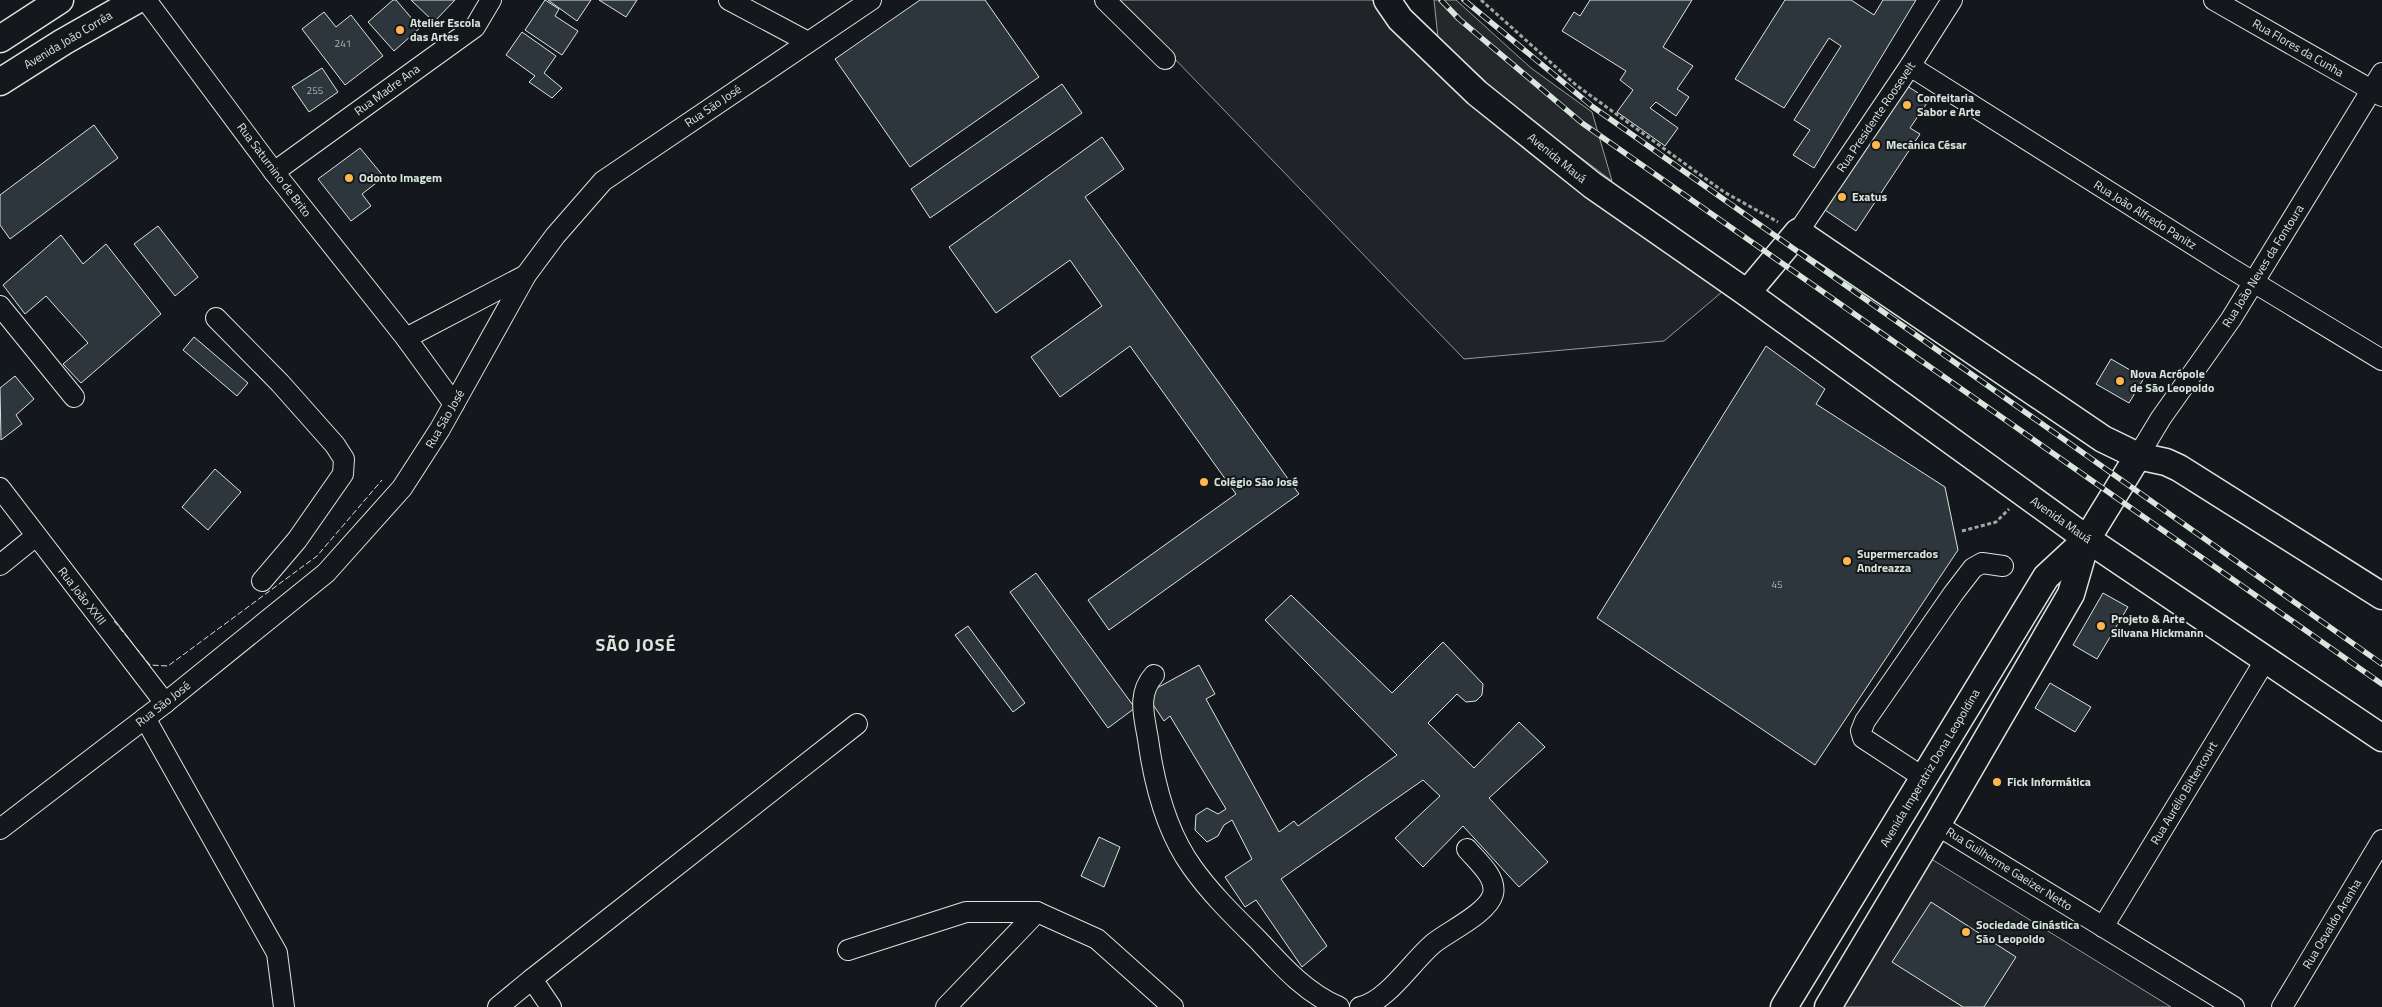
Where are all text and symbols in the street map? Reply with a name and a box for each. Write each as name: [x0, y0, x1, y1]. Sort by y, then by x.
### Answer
street label: Avenida João Corrêa: [20, 6, 116, 74]
place label: Atelier Escola das Artes: [410, 13, 481, 46]
street label: Rua Flores da Cunha: [2249, 14, 2348, 81]
marker: Atelier Escola das Artes: [394, 24, 406, 36]
house number: 241: [335, 36, 351, 51]
street label: Rua Presidente Roosevelt: [1831, 57, 1920, 176]
street label: Rua Madre Ana: [350, 59, 424, 120]
street label: Rua São José: [680, 79, 745, 132]
house number: 255: [307, 83, 324, 98]
place label: Confeitaria Sabor e Arte: [1917, 88, 1981, 121]
marker: Confeitaria Sabor e Arte: [1901, 99, 1913, 111]
street label: Rua Saturnino de Brito: [233, 118, 316, 221]
street label: Avenida Mauá: [1524, 128, 1591, 187]
place label: Mecânica César: [1886, 135, 1967, 154]
marker: Mecânica César: [1870, 139, 1882, 151]
place label: Odonto Imagem: [359, 168, 442, 187]
marker: Odonto Imagem: [343, 172, 355, 184]
street label: Rua João Alfredo Panitz: [2090, 175, 2200, 254]
place label: Exatus: [1852, 187, 1887, 206]
marker: Exatus: [1836, 191, 1848, 203]
street label: Rua João Neves da Fontoura: [2217, 200, 2308, 331]
place label: Nova Acrópole de São Leopoldo: [2130, 364, 2214, 397]
marker: Nova Acrópole de São Leopoldo: [2114, 375, 2126, 387]
street label: Rua São José: [420, 386, 469, 452]
place label: Colégio São José: [1214, 472, 1298, 491]
marker: Colégio São José: [1198, 476, 1210, 488]
street label: Avenida Mauá: [2027, 491, 2096, 548]
place label: Supermercados Andreazza: [1857, 544, 1938, 577]
marker: Supermercados Andreazza: [1841, 555, 1853, 567]
street label: Rua João XXIII: [54, 563, 111, 629]
house number: 45: [1771, 577, 1783, 592]
place label: Projeto & Arte Silvana Hickmann: [2111, 609, 2204, 642]
marker: Projeto & Arte Silvana Hickmann: [2095, 620, 2107, 632]
district label: SÃO JOSÉ: [596, 631, 676, 658]
street label: Rua São José: [131, 676, 194, 731]
street label: Avenida Imperatriz Dona Leopoldina: [1875, 685, 1984, 850]
street label: Rua Aurélio Bittencourt: [2145, 737, 2222, 848]
place label: Fick Informática: [2007, 772, 2091, 791]
marker: Fick Informática: [1991, 776, 2003, 788]
street label: Rua Guilherme Gaeizer Netto: [1942, 822, 2076, 915]
street label: Rua Osvaldo Aranha: [2297, 875, 2366, 972]
place label: Sociedade Ginástica São Leopoldo: [1976, 915, 2079, 948]
marker: Sociedade Ginástica São Leopoldo: [1960, 926, 1972, 938]

